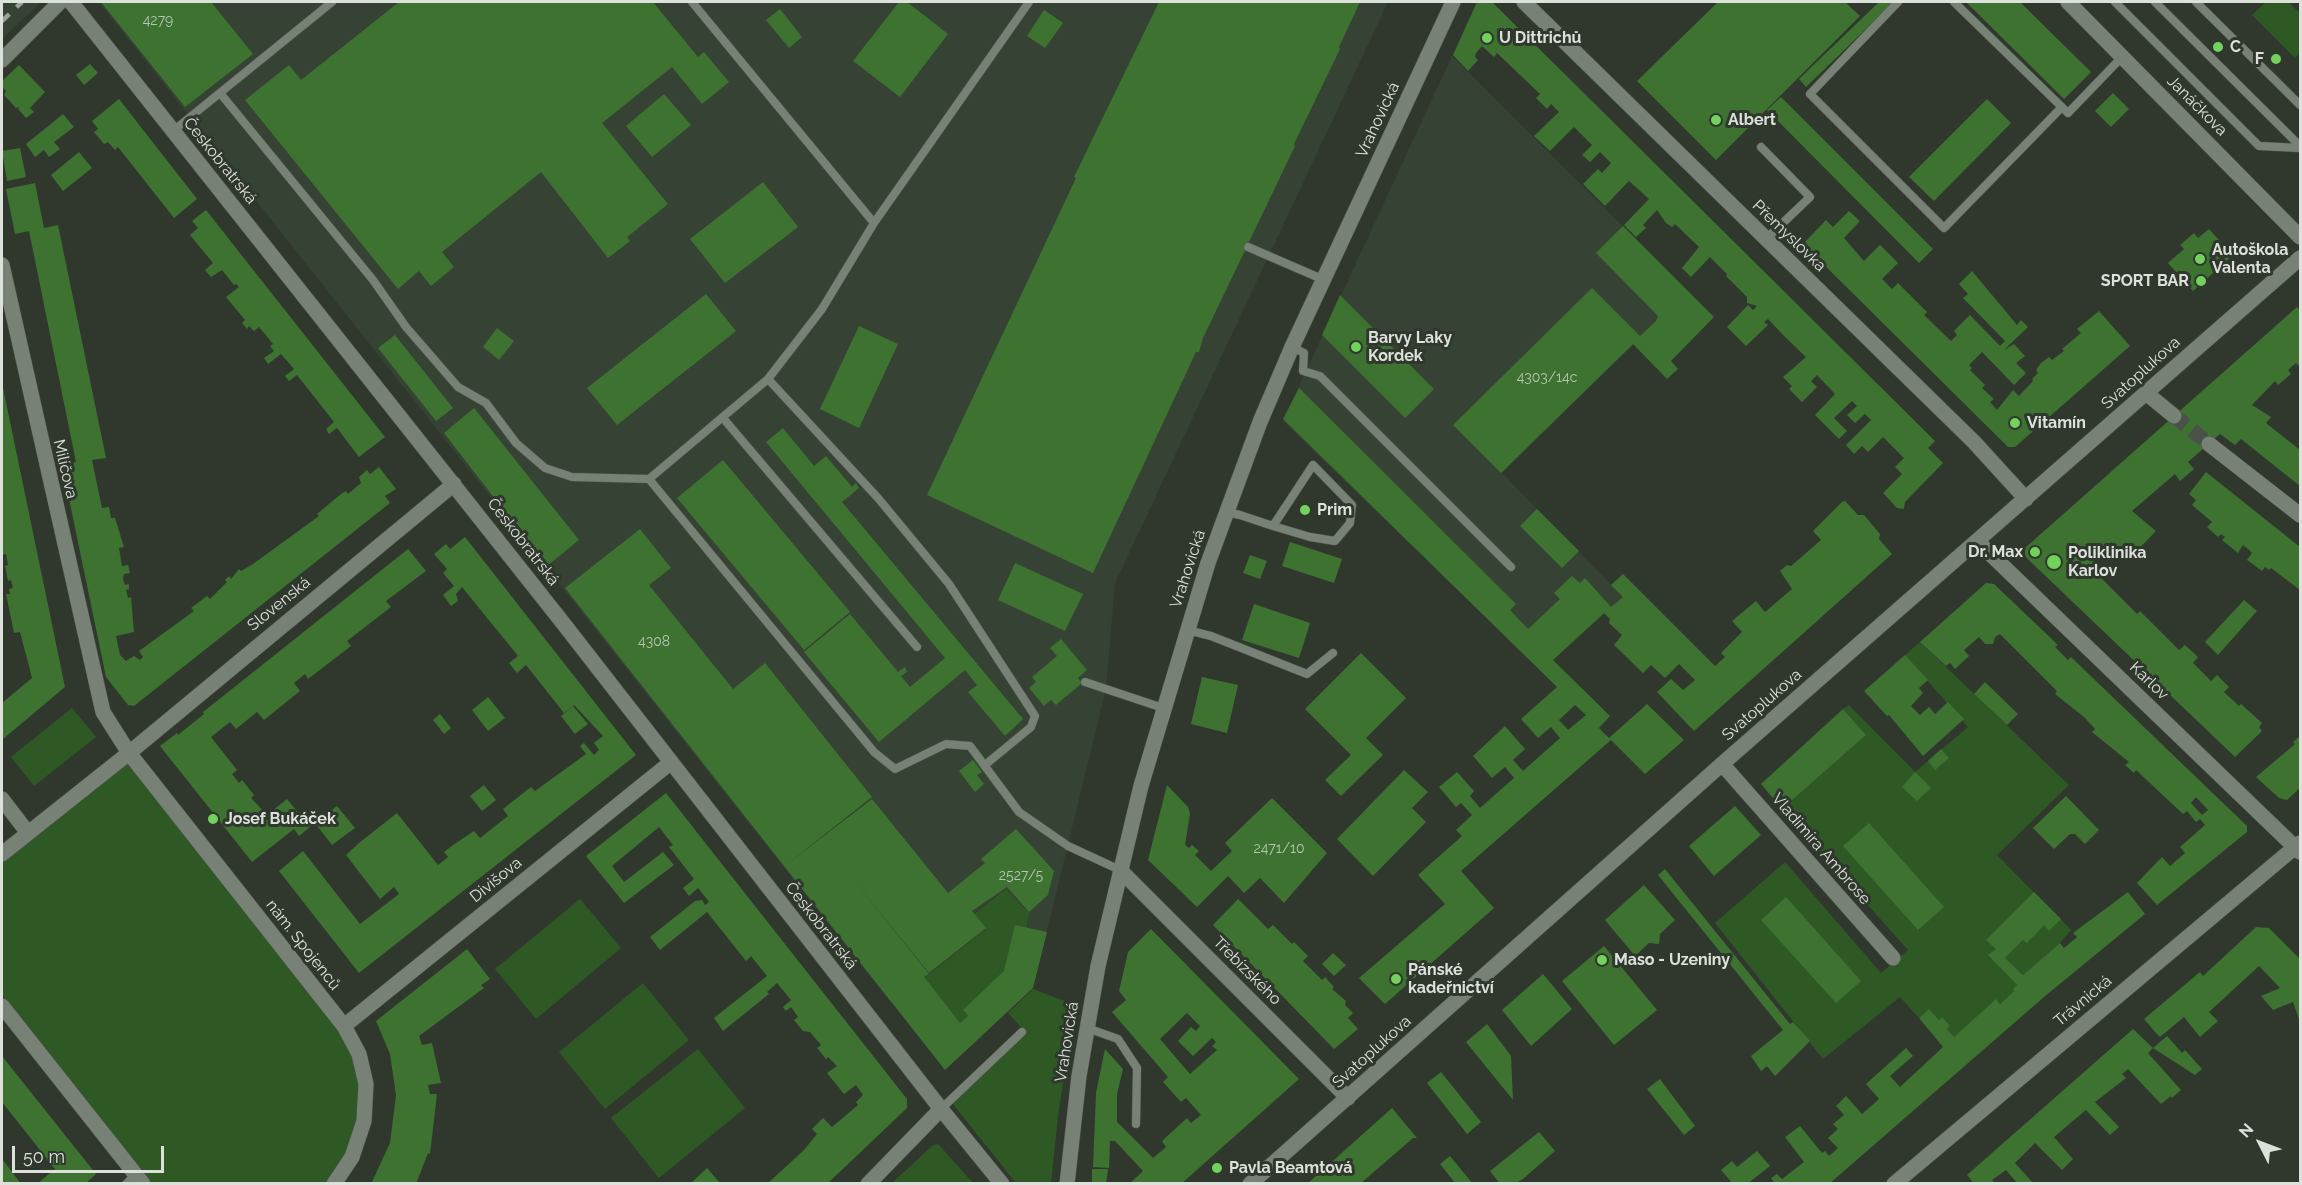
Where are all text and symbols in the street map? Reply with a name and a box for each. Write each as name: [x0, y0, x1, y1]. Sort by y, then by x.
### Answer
house number: 4279: [143, 13, 173, 29]
place label: U Dittrichů: [1499, 28, 1581, 48]
marker: U Dittrichů: [1480, 31, 1494, 45]
place label: C: [2230, 37, 2241, 57]
marker: C: [2211, 40, 2225, 54]
place label: F: [2255, 49, 2264, 69]
marker: F: [2269, 52, 2283, 66]
street label: Janáčkova: [2163, 72, 2231, 140]
street label: Vrahovická: [1352, 79, 1404, 161]
place label: Albert: [1728, 110, 1776, 130]
marker: Albert: [1709, 113, 1723, 127]
street label: Českobratrská: [179, 114, 261, 208]
street label: Přemyslovka: [1748, 196, 1830, 276]
place label: Autoškola Valenta: [2212, 240, 2289, 278]
marker: Autoškola Valenta: [2193, 252, 2207, 266]
place label: SPORT BAR: [2101, 271, 2189, 291]
marker: SPORT BAR: [2194, 274, 2208, 288]
place label: Barvy Laky Kordek: [1368, 328, 1452, 366]
street label: Svatoplukova: [2098, 333, 2184, 413]
marker: Barvy Laky Kordek: [1349, 340, 1363, 354]
house number: 4303/14c: [1517, 370, 1577, 386]
place label: Vitamín: [2027, 413, 2086, 433]
marker: Vitamín: [2008, 416, 2022, 430]
street label: Milíčova: [49, 437, 81, 501]
street label: Českobratrská: [483, 494, 563, 590]
place label: Prim: [1317, 500, 1352, 520]
marker: Prim: [1298, 503, 1312, 517]
street label: Vrahovická: [1166, 528, 1210, 610]
place label: Dr. Max: [1968, 542, 2023, 562]
place label: Poliklinika Karlov: [2068, 543, 2146, 581]
marker: Dr. Max: [2028, 545, 2042, 559]
marker: Poliklinika Karlov: [2045, 553, 2063, 571]
street label: Slovenská: [244, 573, 314, 635]
house number: 4308: [638, 634, 670, 650]
street label: Karlov: [2126, 658, 2172, 704]
street label: Svatoplukova: [1718, 665, 1806, 745]
street label: Vladimíra Ambrose: [1767, 789, 1875, 909]
place label: Josef Bukáček: [225, 809, 336, 829]
marker: Josef Bukáček: [206, 812, 220, 826]
house number: 2471/10: [1253, 841, 1305, 857]
street label: Divišova: [466, 853, 526, 907]
house number: 2527/5: [999, 868, 1043, 884]
street label: Českobratrská: [781, 878, 861, 974]
street label: nám. Spojenců: [262, 896, 344, 994]
street label: Třebízského: [1209, 933, 1285, 1009]
place label: Maso - Uzeniny: [1614, 950, 1730, 970]
marker: Maso - Uzeniny: [1595, 953, 1609, 967]
place label: Pánské kadeřnictví: [1408, 960, 1494, 998]
street label: Trávnická: [2050, 971, 2116, 1031]
marker: Pánské kadeřnictví: [1389, 972, 1403, 986]
street label: Vrahovická: [1051, 1000, 1083, 1084]
street label: Svatoplukova: [1329, 1012, 1415, 1092]
north arrow: [2230, 1113, 2290, 1173]
text: N: [2235, 1120, 2257, 1142]
scale bar: [15, 1134, 166, 1172]
text: 50 m: [23, 1146, 65, 1167]
place label: Pavla Beamtová: [1229, 1158, 1352, 1178]
marker: Pavla Beamtová: [1210, 1161, 1224, 1175]

